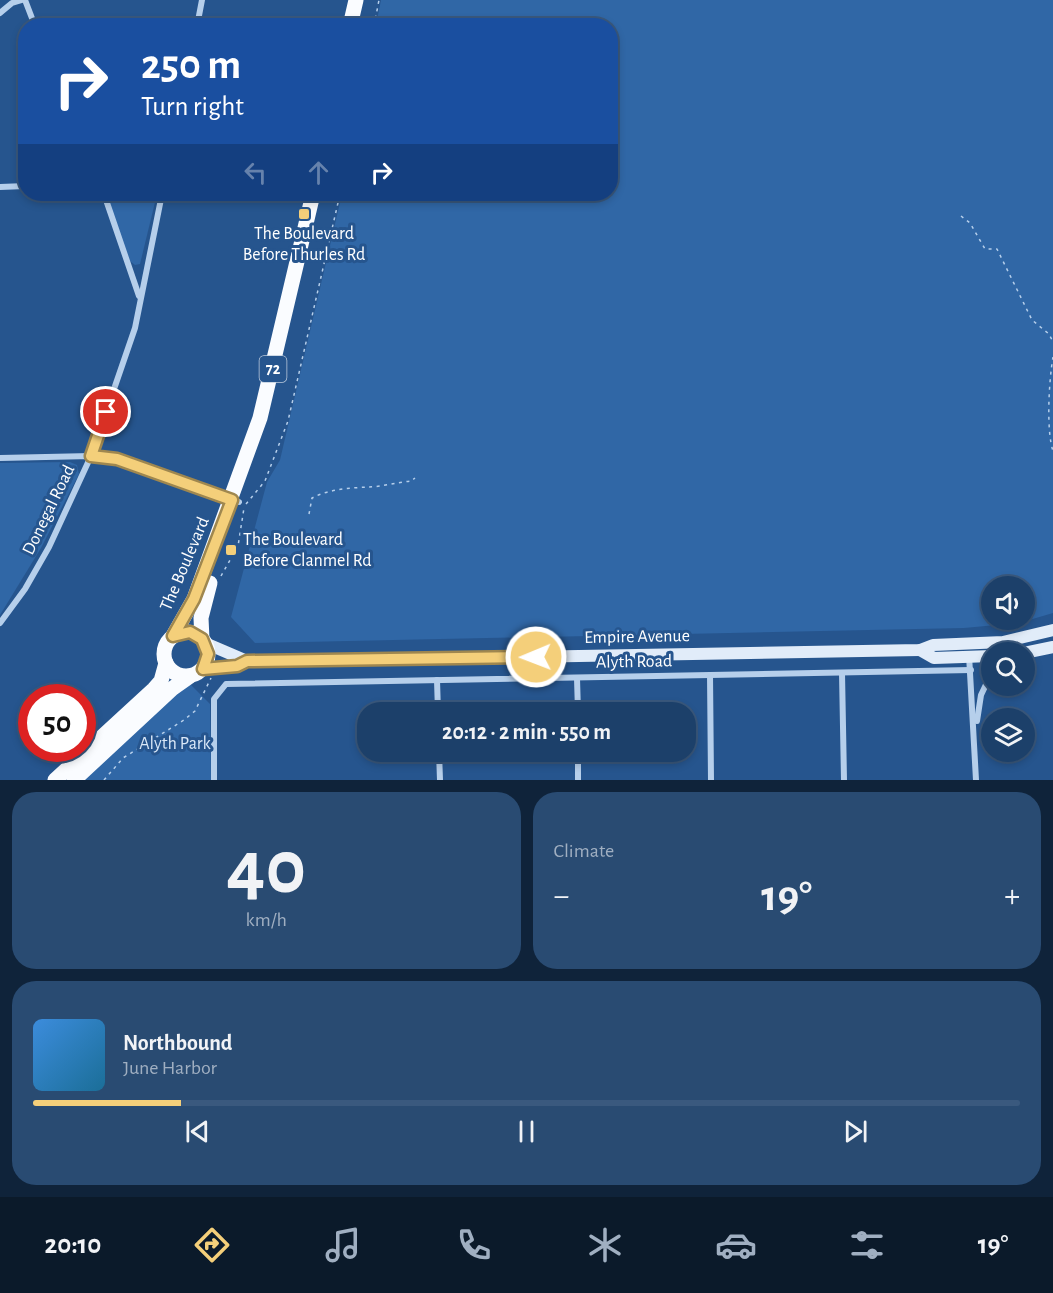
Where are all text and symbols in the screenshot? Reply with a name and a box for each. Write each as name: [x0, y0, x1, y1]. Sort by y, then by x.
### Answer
icon: right: [42, 42, 120, 120]
text: 250 m: [141, 44, 241, 86]
text: Turn right: [141, 93, 244, 120]
icon: left: [239, 156, 272, 189]
icon: ahead: [302, 156, 335, 189]
icon: right: [365, 156, 398, 189]
marker: The Boulevard Before Thurles Rd: [297, 207, 311, 221]
place label: The Boulevard Before Thurles Rd: [243, 225, 365, 264]
road number: 72: [260, 356, 286, 382]
pin: [80, 386, 131, 437]
icon: arrive: [89, 395, 122, 428]
street label: Donegal Road: [19, 462, 79, 558]
street label: The Boulevard: [157, 514, 213, 614]
place label: The Boulevard Before Clanmel Rd: [243, 531, 371, 570]
marker: The Boulevard Before Clanmel Rd: [224, 543, 238, 557]
map controls: [981, 576, 1035, 762]
button: sound: [981, 576, 1035, 630]
position arrow: [504, 625, 568, 689]
street label: Empire Avenue: [584, 627, 690, 647]
button: search: [981, 642, 1035, 696]
street label: Alyth Road: [596, 652, 672, 672]
speed limit sign: 50: [18, 684, 96, 762]
button: layers: [981, 708, 1035, 762]
text: 20:12 · 2 min · 550 m: [442, 721, 611, 743]
park label: Alyth Park: [139, 735, 212, 753]
text: 40: [226, 830, 306, 908]
text: Climate: [554, 841, 614, 861]
text: 19°: [761, 874, 812, 919]
text: −: [554, 880, 569, 913]
text: +: [1004, 880, 1020, 913]
text: km/h: [246, 910, 287, 930]
text: Northbound: [123, 1032, 232, 1054]
text: June Harbor: [123, 1058, 217, 1078]
icon: previous: [181, 1115, 214, 1148]
icon: pause: [510, 1115, 543, 1148]
icon: next: [839, 1115, 872, 1148]
icon: directions: [191, 1224, 233, 1266]
icon: music: [322, 1224, 364, 1266]
icon: phone: [453, 1224, 495, 1266]
icon: climate: [584, 1224, 626, 1266]
icon: car: [715, 1224, 757, 1266]
icon: filters: [846, 1224, 888, 1266]
text: 20:10: [45, 1231, 101, 1258]
text: 19°: [978, 1231, 1008, 1258]

